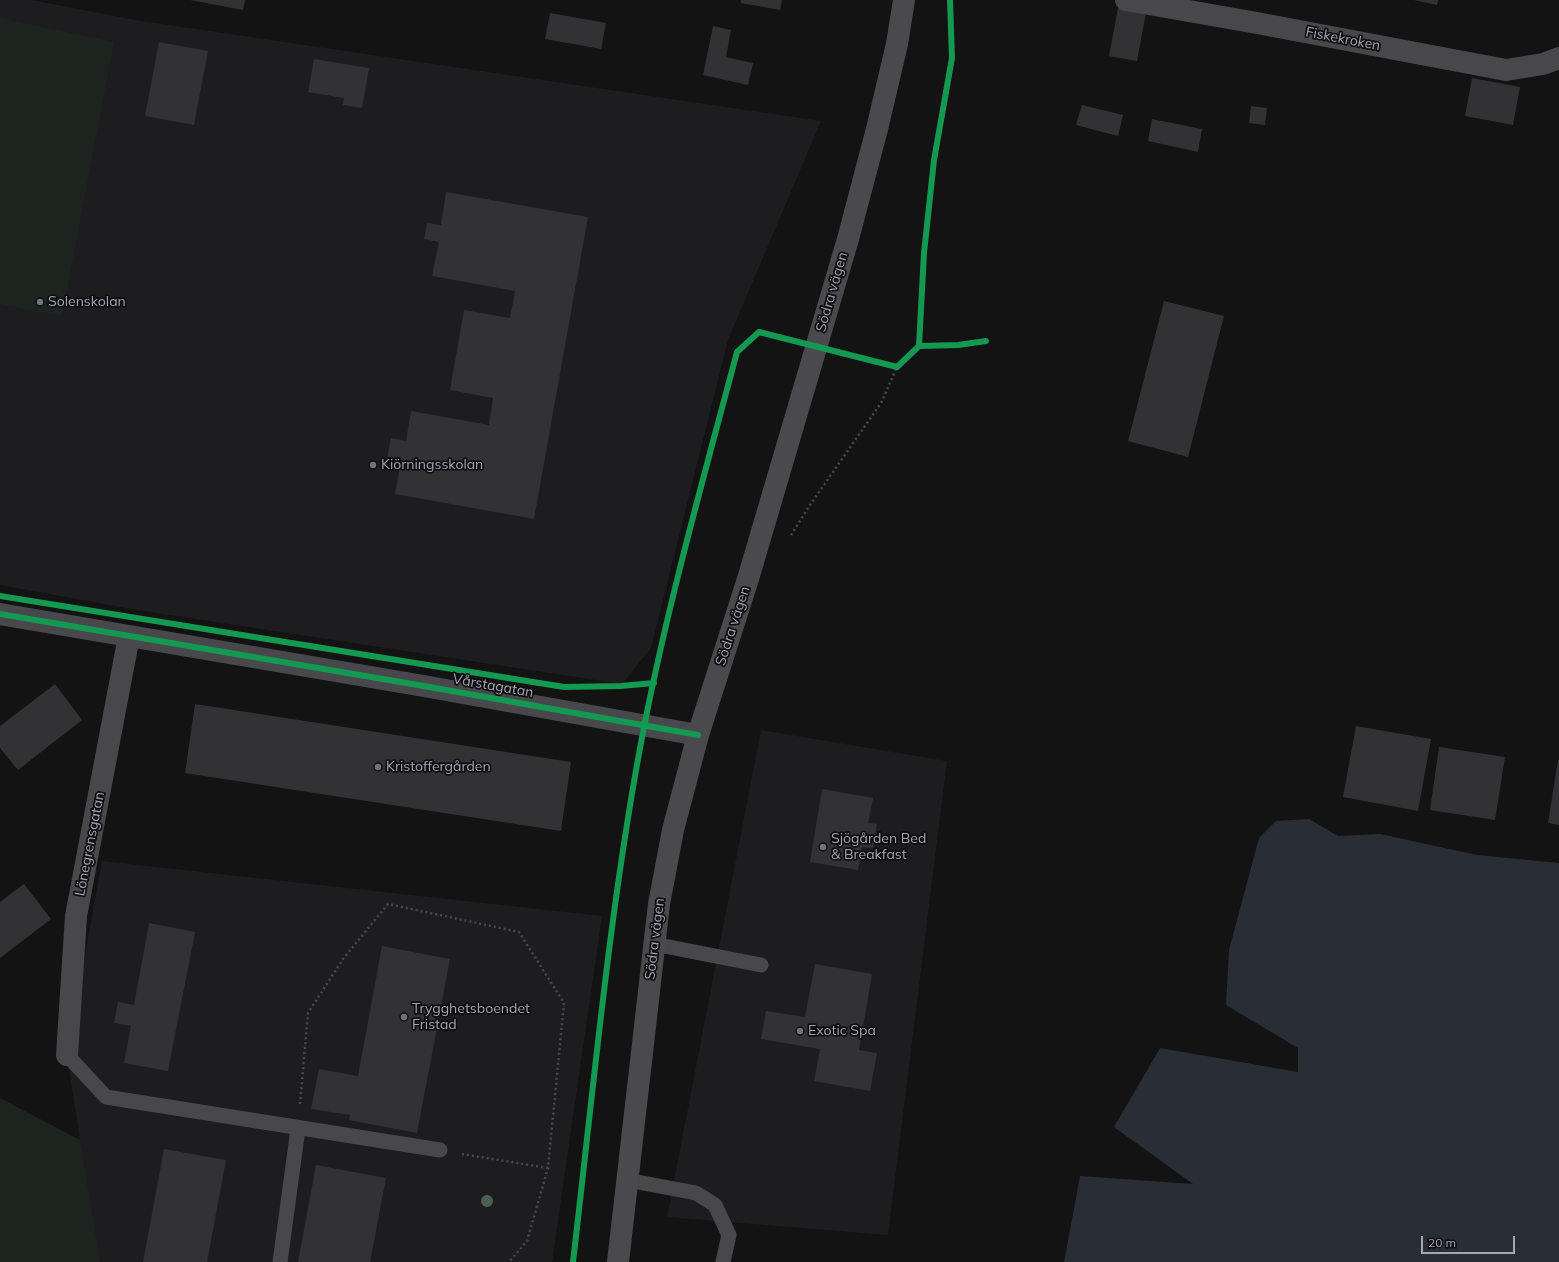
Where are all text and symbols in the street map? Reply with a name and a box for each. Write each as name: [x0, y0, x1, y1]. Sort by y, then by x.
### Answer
street label: Fiskekroken: [1304, 24, 1382, 54]
street label: Södra vägen: [813, 250, 851, 334]
place label: Solenskolan: [48, 294, 126, 310]
marker: Solenskolan: [35, 297, 45, 307]
place label: Kiörningsskolan: [381, 457, 483, 473]
marker: Kiörningsskolan: [368, 460, 378, 470]
street label: Södra vägen: [712, 584, 754, 668]
street label: Vårstagatan: [451, 671, 535, 701]
place label: Kristoffergården: [386, 759, 491, 775]
marker: Kristoffergården: [373, 762, 383, 772]
street label: Lönegrensgatan: [72, 790, 108, 898]
place label: Sjögården Bed & Breakfast: [831, 831, 926, 864]
marker: Sjögården Bed & Breakfast: [818, 842, 828, 852]
street label: Södra vägen: [642, 897, 668, 981]
place label: Trygghetsboendet Fristad: [412, 1001, 530, 1034]
marker: Trygghetsboendet Fristad: [399, 1012, 409, 1022]
place label: Exotic Spa: [808, 1023, 876, 1039]
marker: Exotic Spa: [795, 1026, 805, 1036]
scale bar: [1423, 1228, 1517, 1254]
text: 20 m: [1428, 1235, 1456, 1250]

